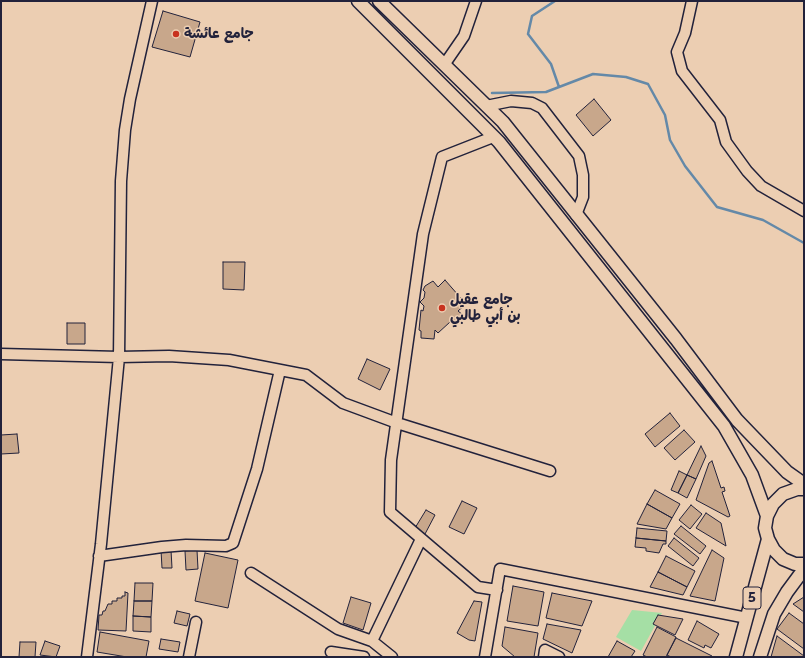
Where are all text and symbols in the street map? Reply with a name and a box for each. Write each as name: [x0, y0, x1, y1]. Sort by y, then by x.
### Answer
place label: جامع عائشة: [184, 26, 254, 42]
marker: جامع عائشة: [171, 29, 181, 39]
place label: جامع عقيل بن أبي طالبي: [450, 292, 521, 324]
marker: جامع عقيل بن أبي طالبي: [437, 303, 447, 313]
road number: 5: [743, 587, 761, 609]

